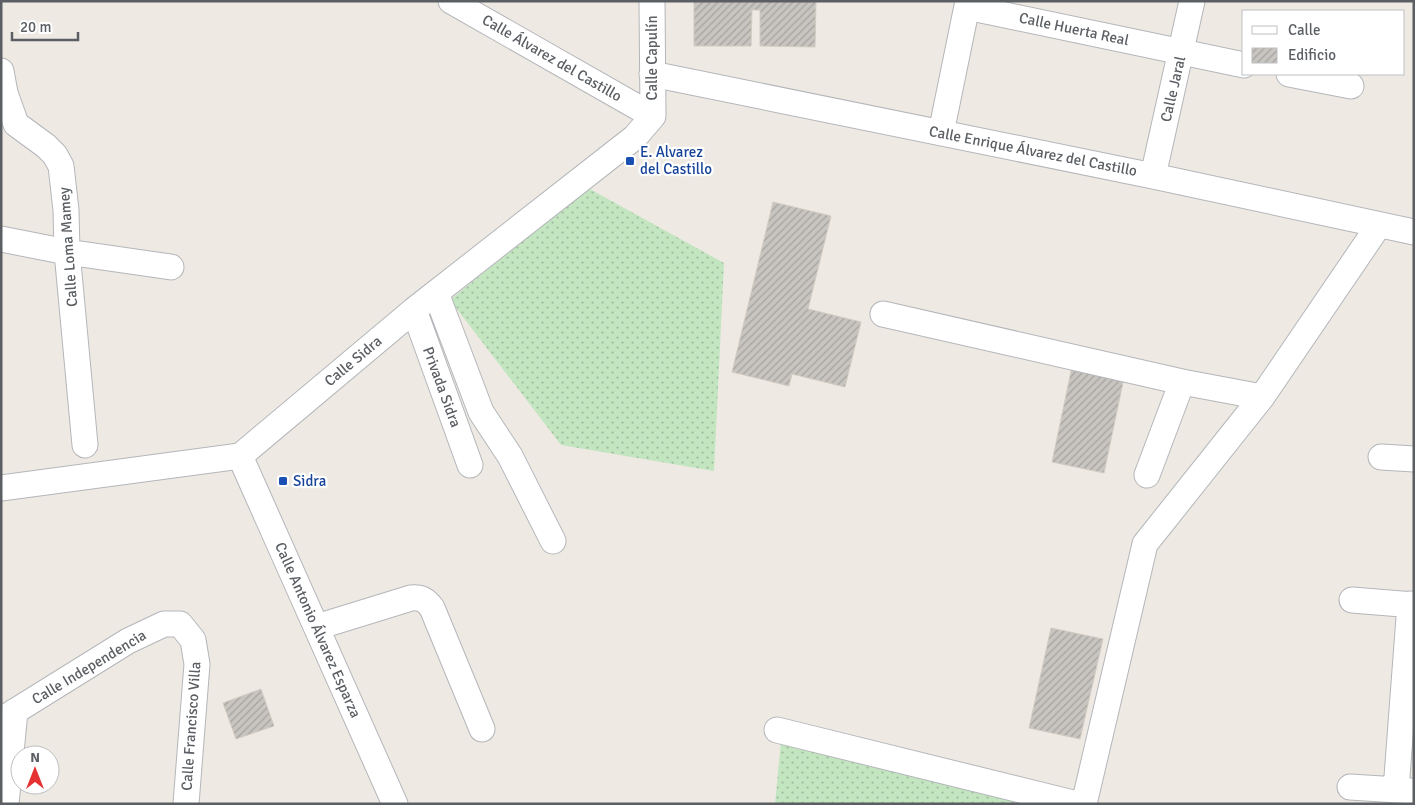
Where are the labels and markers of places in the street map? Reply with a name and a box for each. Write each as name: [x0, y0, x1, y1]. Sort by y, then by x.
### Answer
place label: E. Alvarez del Castillo: [640, 143, 712, 178]
marker: E. Alvarez del Castillo: [624, 155, 636, 167]
place label: Sidra: [293, 472, 326, 490]
marker: Sidra: [277, 475, 289, 487]

